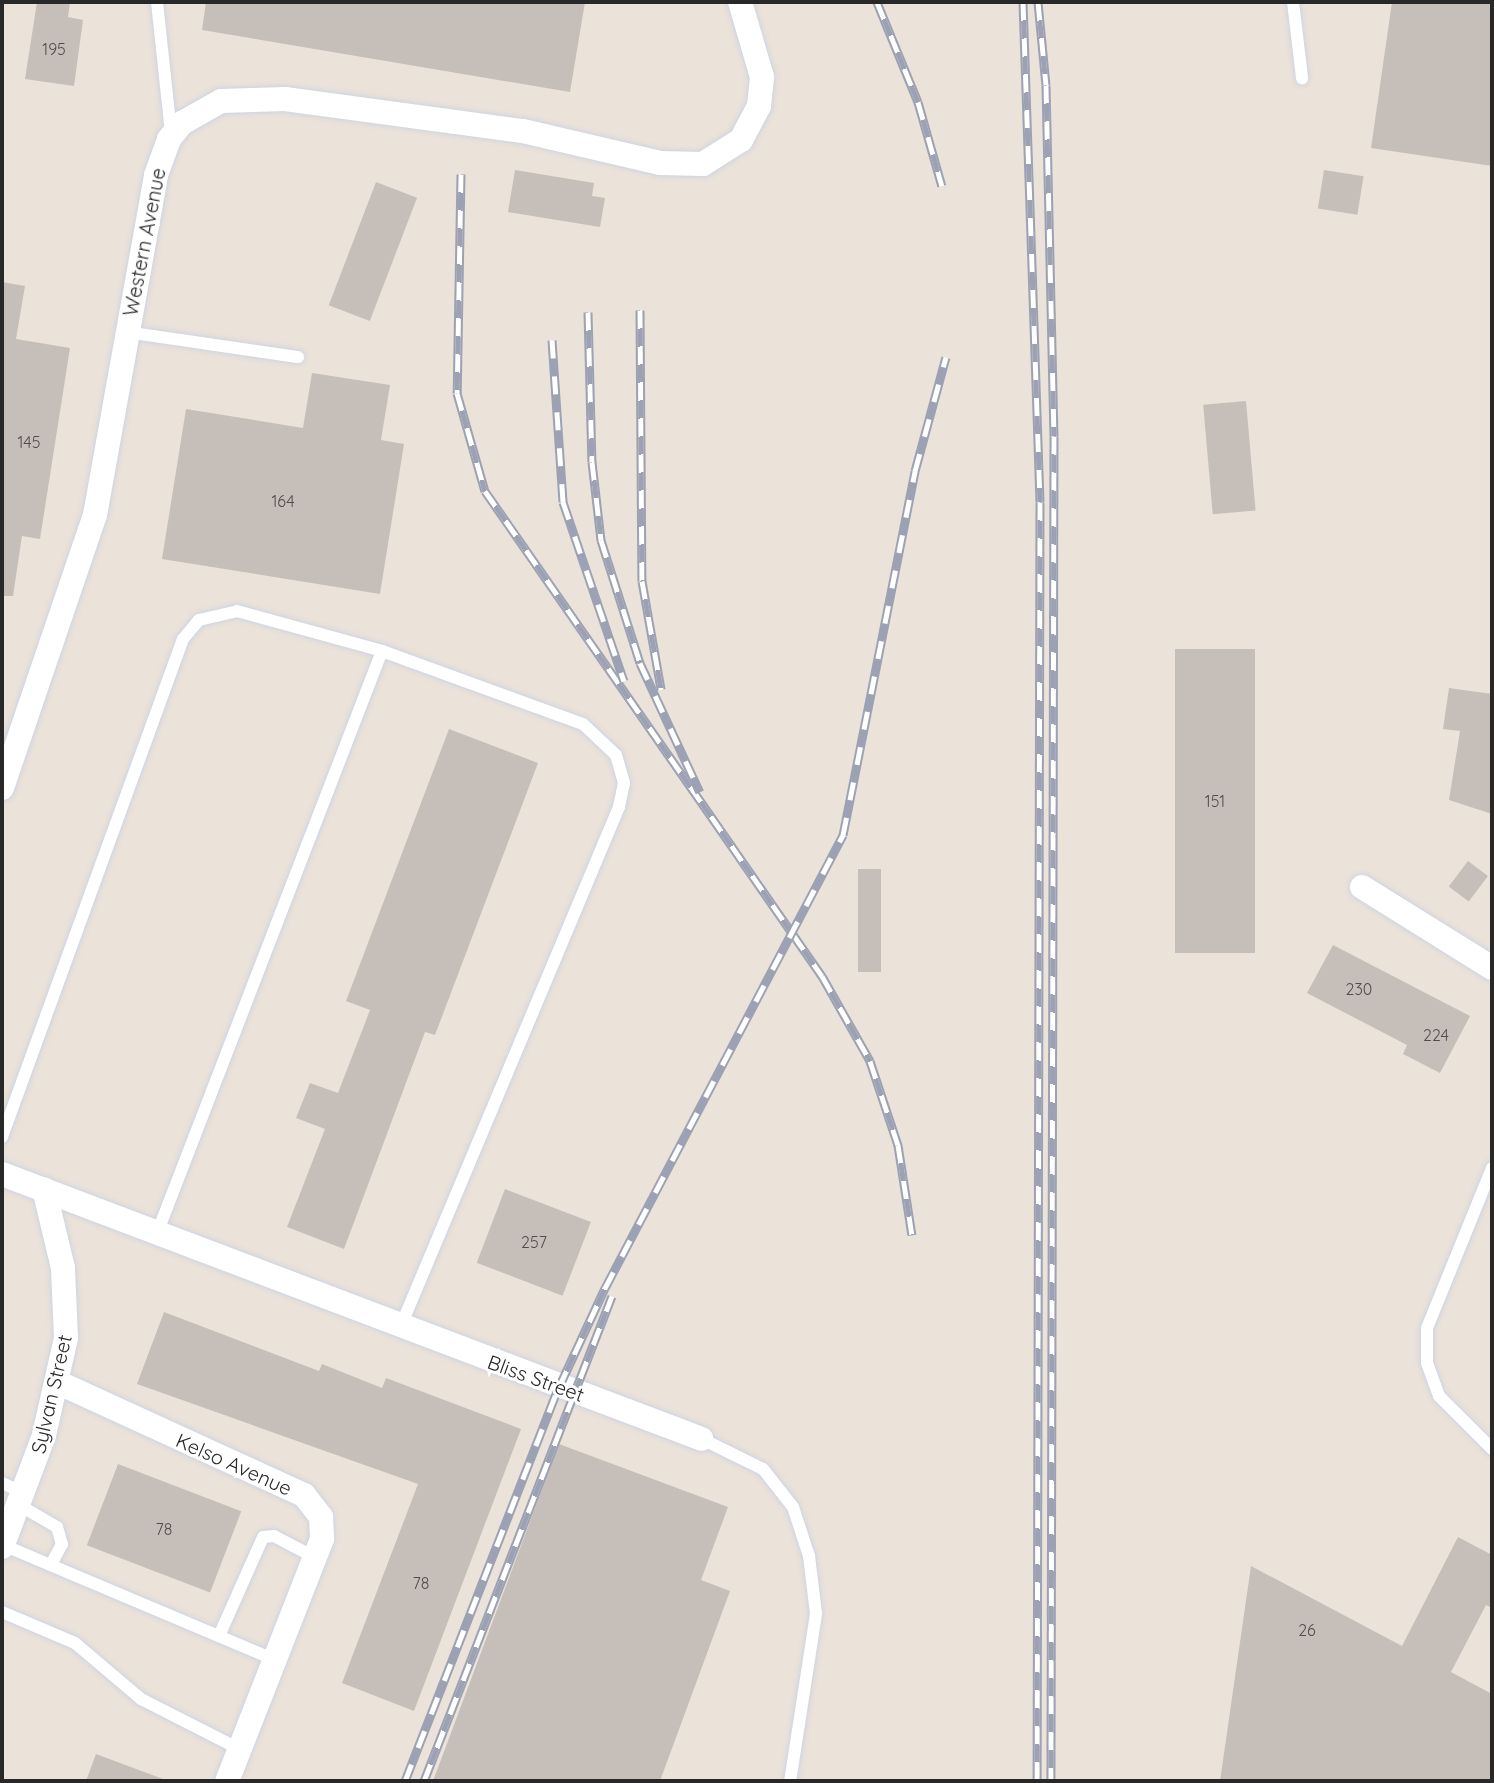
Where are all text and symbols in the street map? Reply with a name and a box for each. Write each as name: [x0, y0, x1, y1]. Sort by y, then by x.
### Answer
house number: 195: [42, 39, 66, 59]
street label: Western Avenue: [118, 166, 170, 318]
house number: 145: [18, 432, 40, 452]
house number: 164: [271, 491, 295, 511]
house number: 151: [1205, 791, 1225, 811]
house number: 230: [1346, 979, 1372, 999]
house number: 224: [1423, 1025, 1449, 1045]
house number: 257: [521, 1232, 547, 1252]
street label: Sylvan Street: [26, 1332, 76, 1456]
street label: Bliss Street: [485, 1349, 587, 1407]
street label: Kelso Avenue: [172, 1428, 296, 1500]
house number: 78: [156, 1519, 172, 1539]
house number: 78: [413, 1573, 429, 1593]
house number: 26: [1298, 1620, 1316, 1640]

